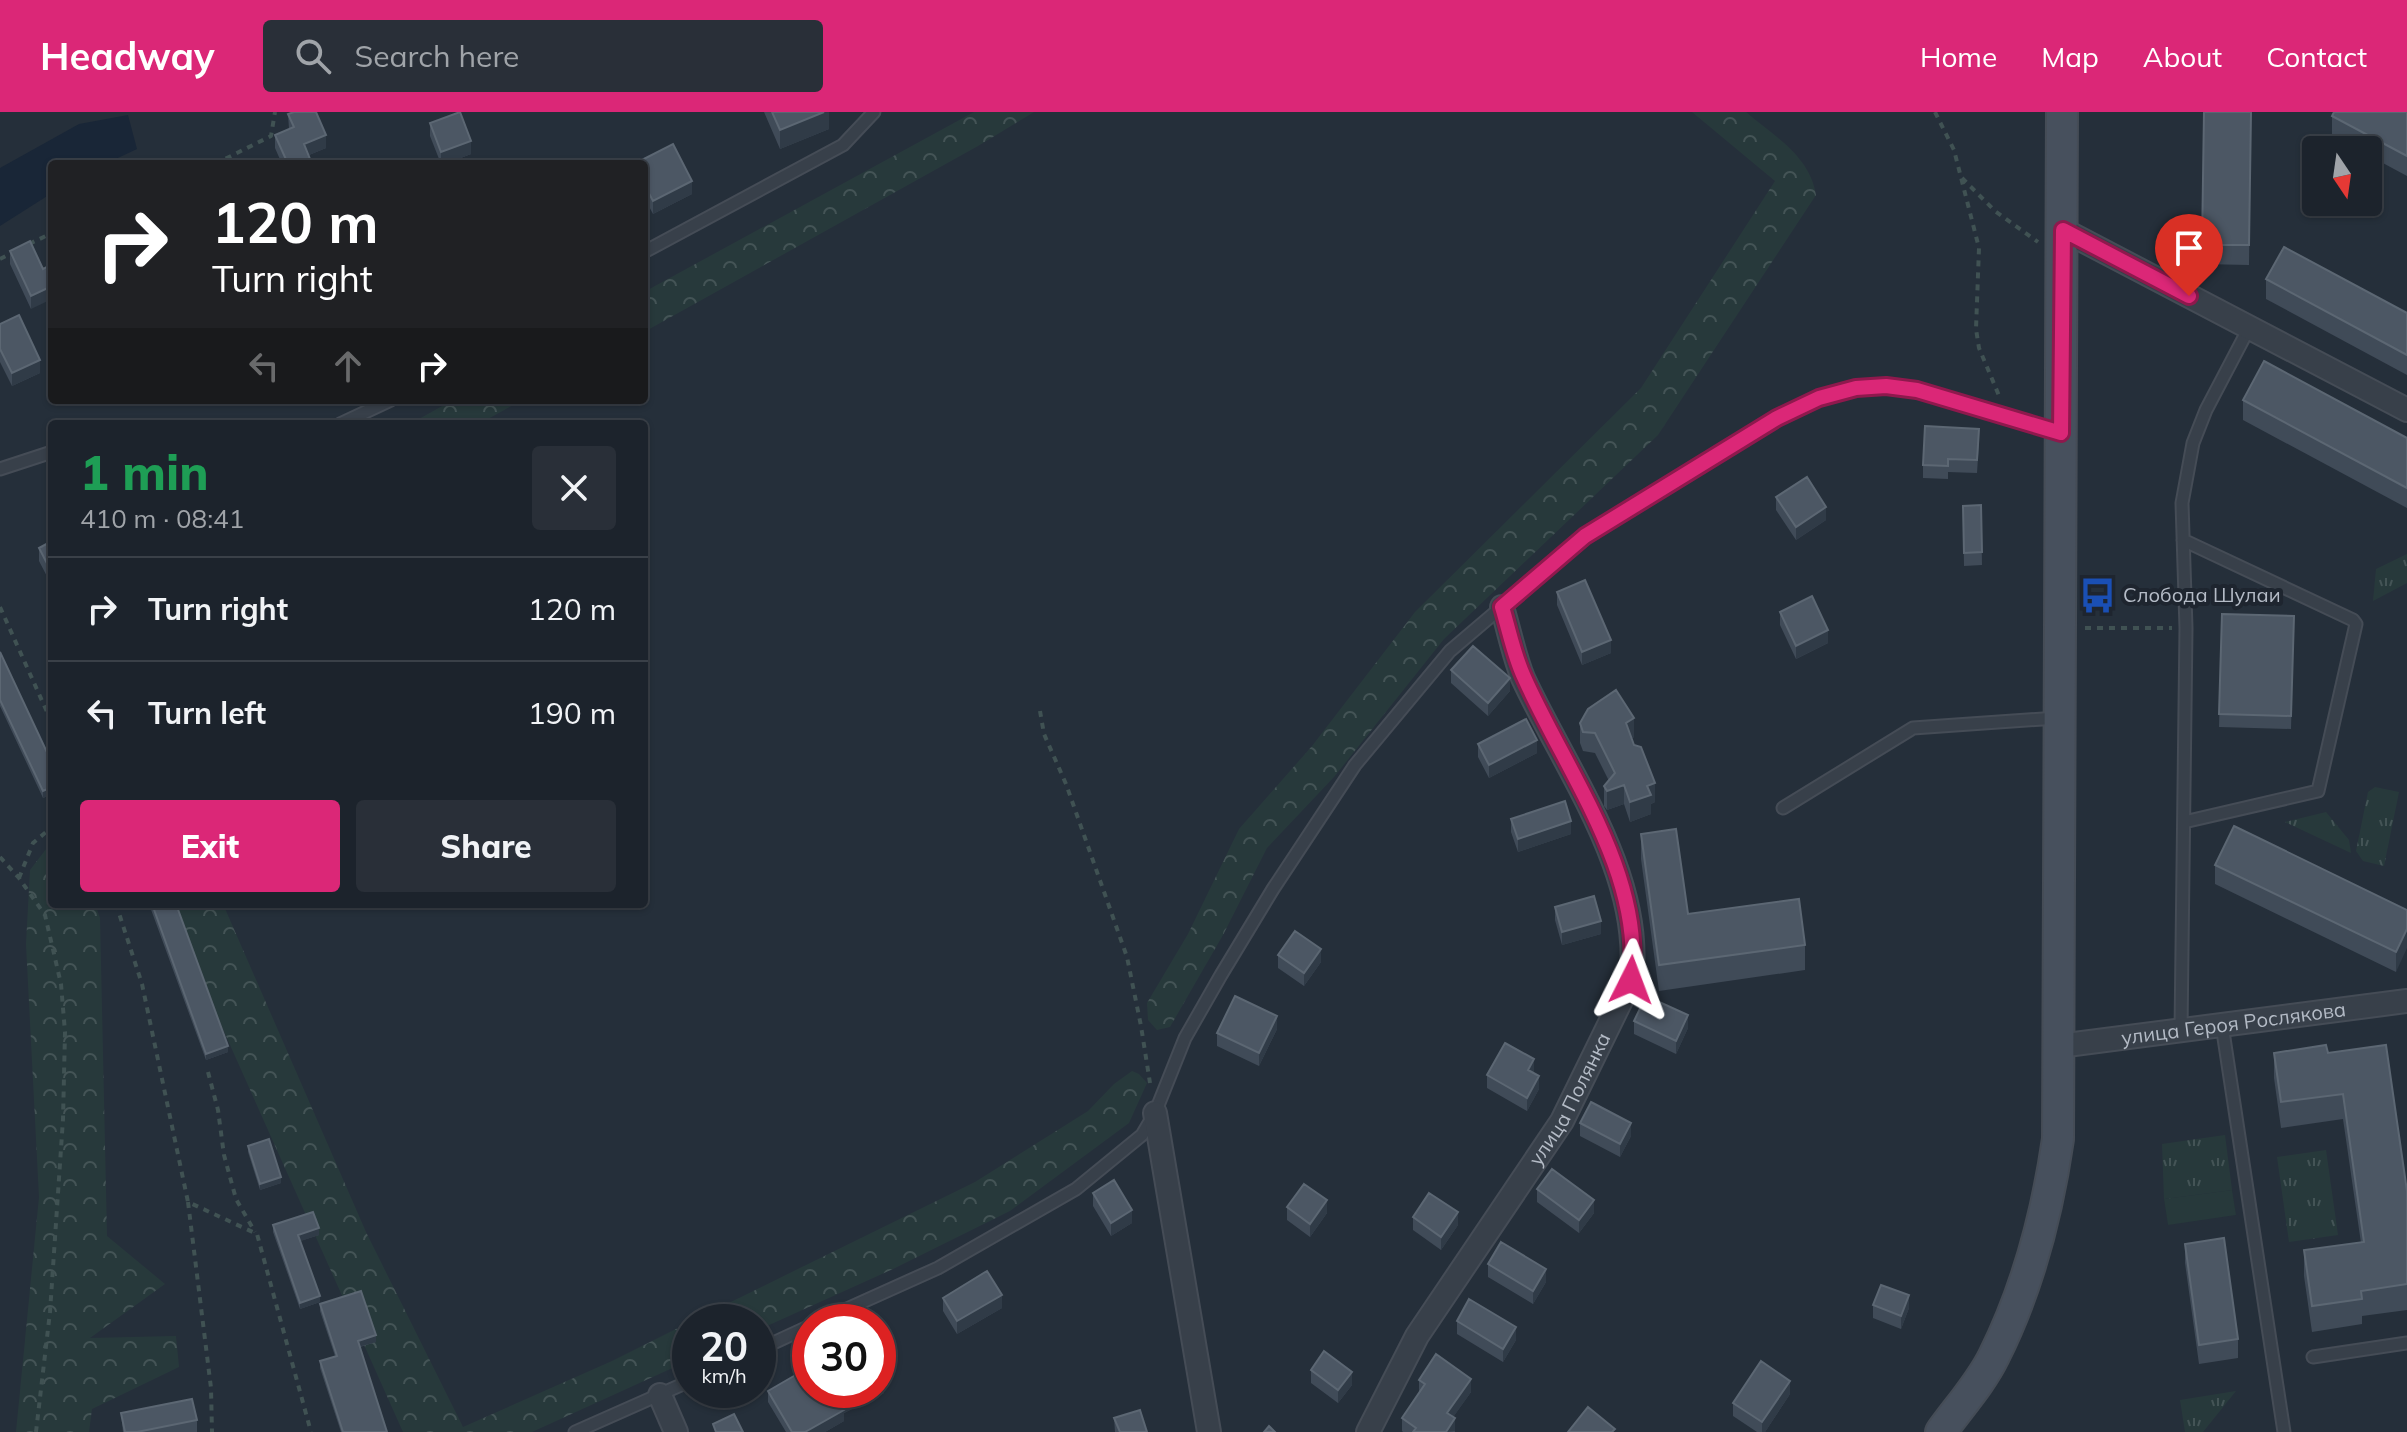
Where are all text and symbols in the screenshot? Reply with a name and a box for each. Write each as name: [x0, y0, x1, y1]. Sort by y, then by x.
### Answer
search box: [263, 20, 823, 92]
text: Headway: [40, 32, 215, 80]
icon: search: [291, 34, 335, 78]
text: Search here: [355, 37, 519, 75]
text: Home: [1920, 39, 1997, 74]
text: Map: [2041, 39, 2099, 74]
text: About: [2143, 39, 2222, 74]
text: Contact: [2266, 39, 2367, 74]
north arrow: [2302, 136, 2382, 216]
map controls: [2302, 136, 2382, 216]
text: 120 m: [212, 187, 379, 257]
icon: right: [80, 192, 184, 296]
pin: [2155, 214, 2223, 296]
icon: arrive: [2167, 226, 2211, 270]
text: Turn right: [212, 256, 373, 301]
icon: left: [242, 344, 286, 388]
icon: ahead: [326, 344, 370, 388]
icon: right: [410, 344, 454, 388]
text: 1 min: [80, 442, 209, 502]
button: close: [532, 446, 616, 530]
text: 410 m · 08:41: [80, 502, 244, 535]
bus stop icon: Слобода Шулаи: [2078, 576, 2116, 614]
place label: Слобода Шулаи: [2123, 582, 2281, 607]
icon: right: [80, 587, 124, 631]
text: Turn right: [148, 590, 288, 628]
text: 120 m: [528, 590, 616, 628]
icon: left: [80, 691, 124, 735]
text: Turn left: [148, 694, 266, 732]
text: 190 m: [528, 694, 616, 732]
button: Exit: [80, 800, 340, 892]
button: Share: [356, 800, 616, 892]
position arrow: [1589, 938, 1673, 1022]
street label: улица Героя Рослякова: [2120, 996, 2347, 1050]
street label: улица Полянка: [1523, 1028, 1615, 1170]
speed limit sign: 30: [792, 1304, 896, 1408]
text: 20: [700, 1321, 748, 1371]
text: km/h: [701, 1363, 747, 1388]

